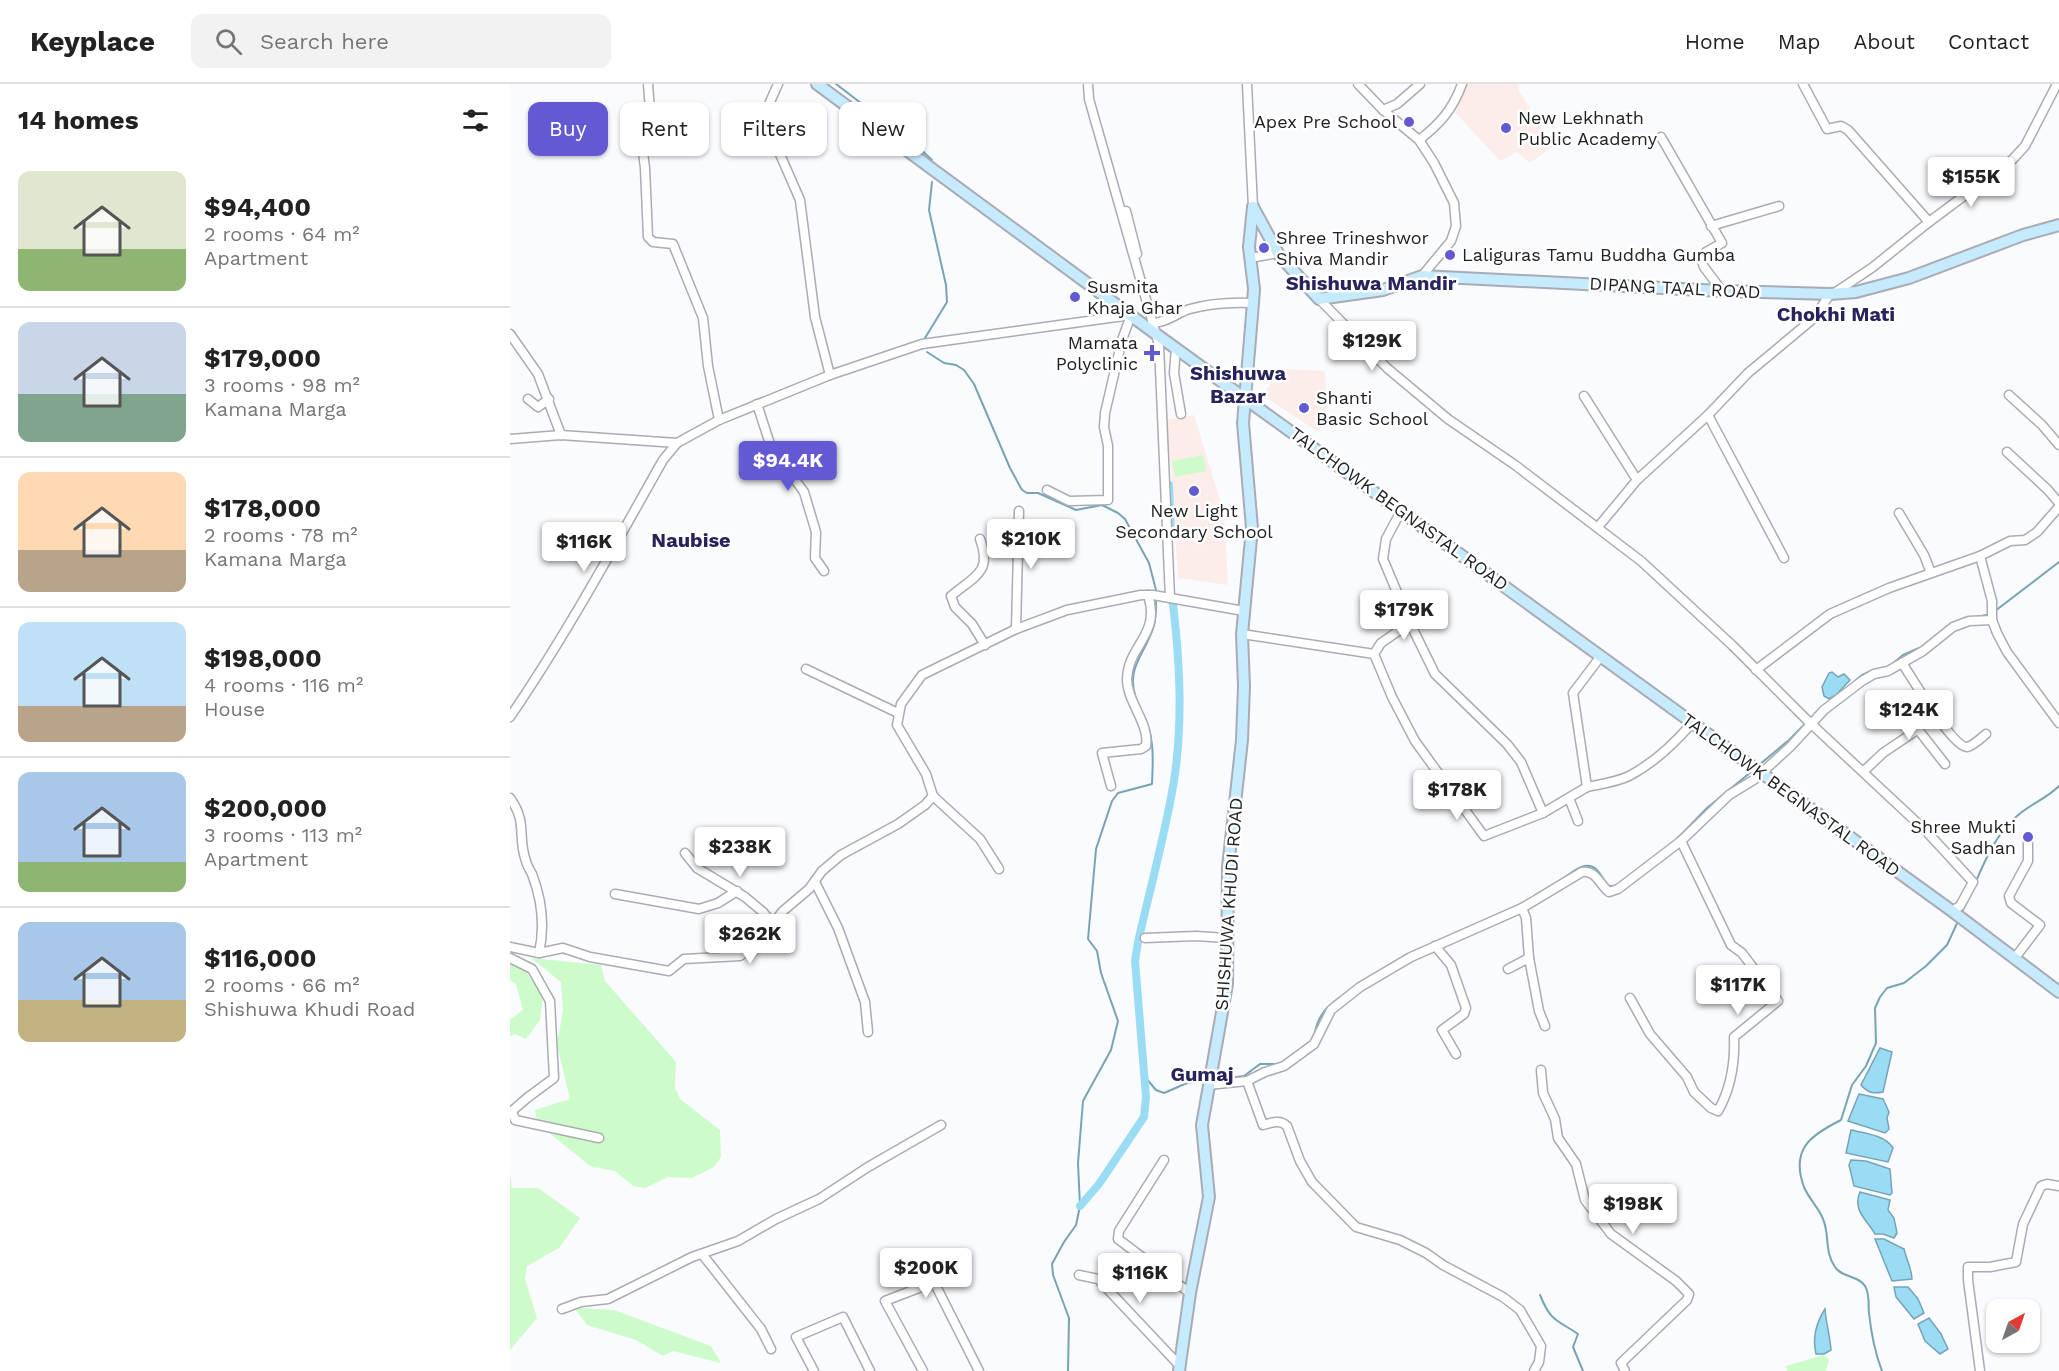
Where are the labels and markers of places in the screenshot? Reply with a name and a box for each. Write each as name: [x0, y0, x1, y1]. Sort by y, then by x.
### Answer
place label: New Lekhnath Public Academy: [1518, 107, 1658, 149]
place label: Apex Pre School: [1254, 111, 1397, 132]
marker: Apex Pre School: [1402, 115, 1416, 129]
marker: New Lekhnath Public Academy: [1499, 121, 1513, 135]
pin: $155K: [1929, 157, 2013, 208]
place label: Shree Trineshwor Shiva Mandir: [1276, 227, 1429, 269]
marker: Shree Trineshwor Shiva Mandir: [1257, 241, 1271, 255]
place label: Laliguras Tamu Buddha Gumba: [1462, 244, 1735, 265]
marker: Laliguras Tamu Buddha Gumba: [1443, 248, 1457, 262]
place label: Susmita Khaja Ghar: [1087, 276, 1183, 318]
marker: Susmita Khaja Ghar: [1068, 290, 1082, 304]
pin: $129K: [1330, 321, 1414, 372]
place label: Mamata Polyclinic: [1056, 332, 1138, 374]
marker: Mamata Polyclinic: [1143, 344, 1161, 362]
place label: Shanti Basic School: [1316, 387, 1429, 429]
marker: Shanti Basic School: [1297, 401, 1311, 415]
pin: $94.4K: [739, 441, 837, 492]
marker: New Light Secondary School: [1187, 484, 1201, 498]
place label: New Light Secondary School: [1115, 500, 1273, 542]
pin: $210K: [989, 519, 1073, 570]
pin: $116K: [542, 522, 626, 573]
pin: $179K: [1362, 590, 1446, 641]
pin: $124K: [1867, 690, 1951, 741]
pin: $178K: [1415, 770, 1499, 821]
place label: Shree Mukti Sadhan: [1910, 816, 2016, 858]
pin: $238K: [698, 827, 782, 878]
marker: Shree Mukti Sadhan: [2021, 830, 2035, 844]
pin: $262K: [708, 914, 792, 965]
pin: $117K: [1696, 965, 1780, 1016]
pin: $198K: [1591, 1184, 1675, 1235]
pin: $200K: [884, 1248, 968, 1299]
pin: $116K: [1098, 1253, 1182, 1304]

